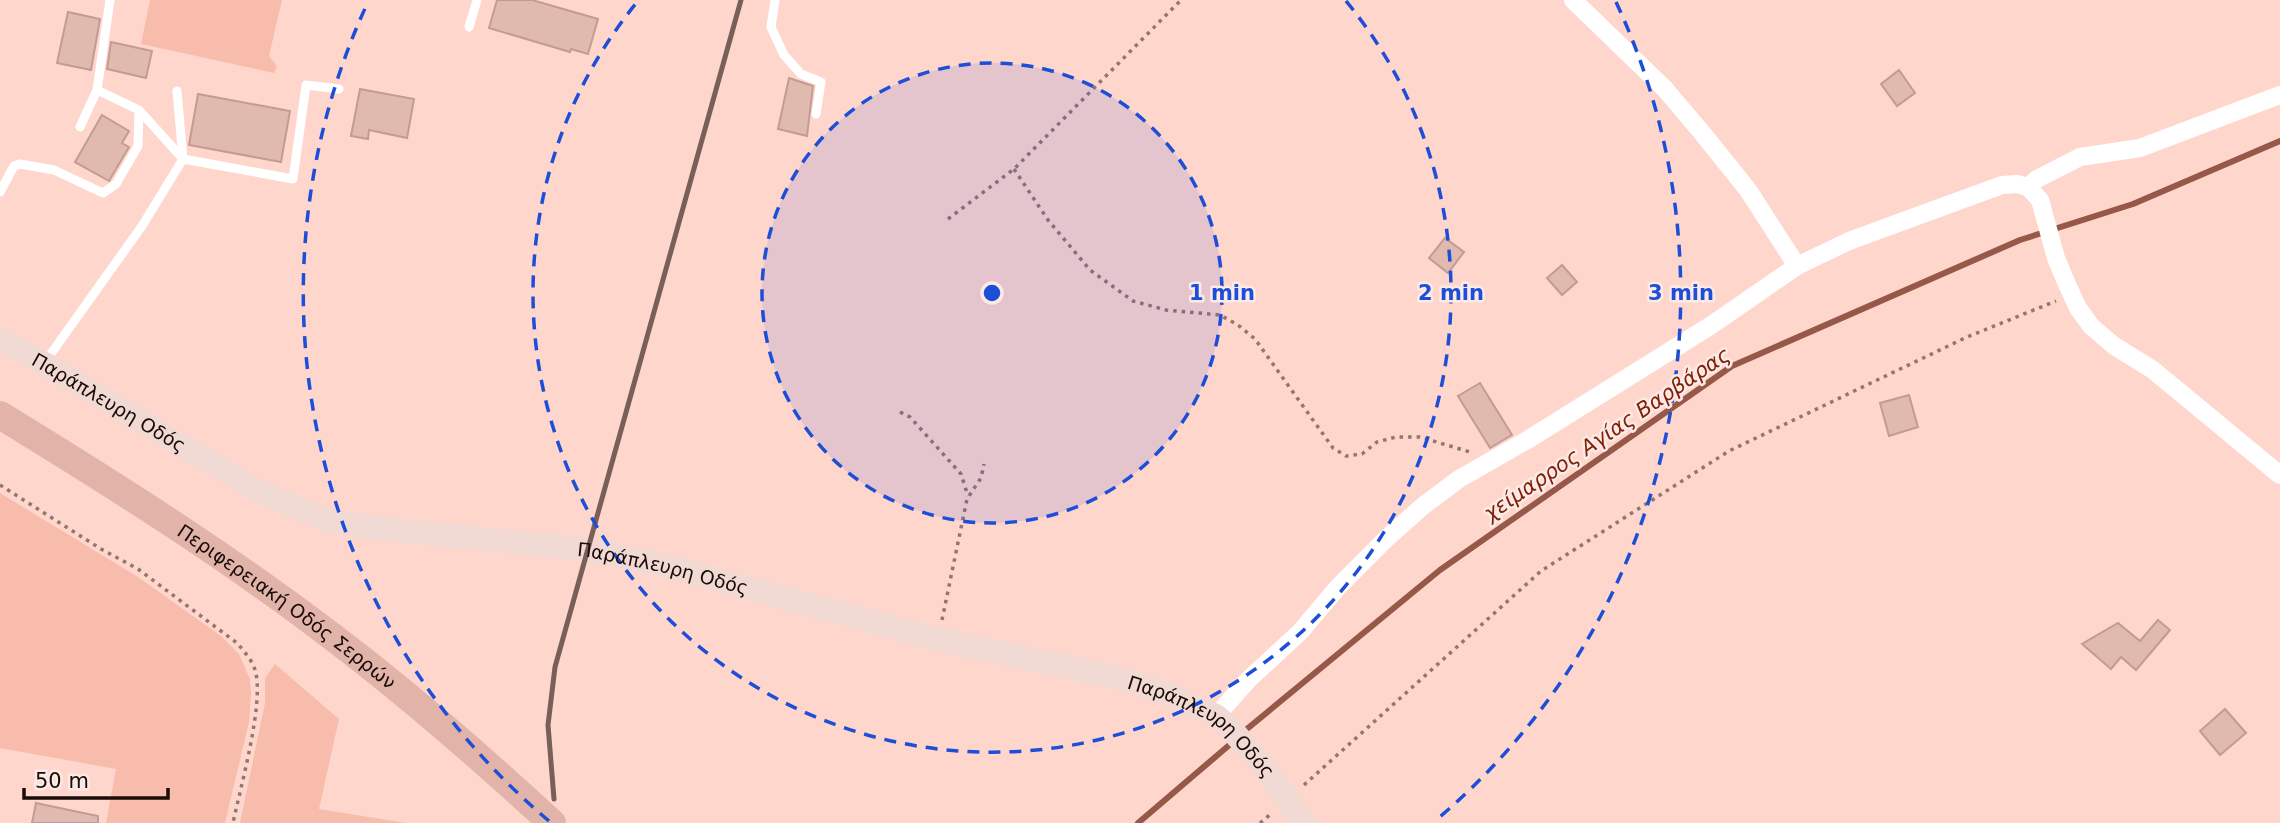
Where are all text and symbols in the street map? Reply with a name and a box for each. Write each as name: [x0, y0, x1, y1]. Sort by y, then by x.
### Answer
centre of rings: [980, 281, 1004, 305]
text: 1 min: [1189, 281, 1255, 305]
text: 2 min: [1418, 281, 1484, 305]
text: 3 min: [1648, 281, 1714, 305]
water label: χείμαρρος Αγίας Βαρβάρας: [1479, 343, 1735, 526]
street label: Παράπλευρη Οδός: [28, 348, 190, 456]
street label: Περιφερειακή Οδός Σερρών: [174, 519, 400, 693]
street label: Παράπλευρη Οδός: [576, 538, 751, 599]
street label: Παράπλευρη Οδός: [1125, 671, 1280, 781]
scale bar: [24, 756, 168, 800]
text: 50 m: [35, 769, 89, 793]

